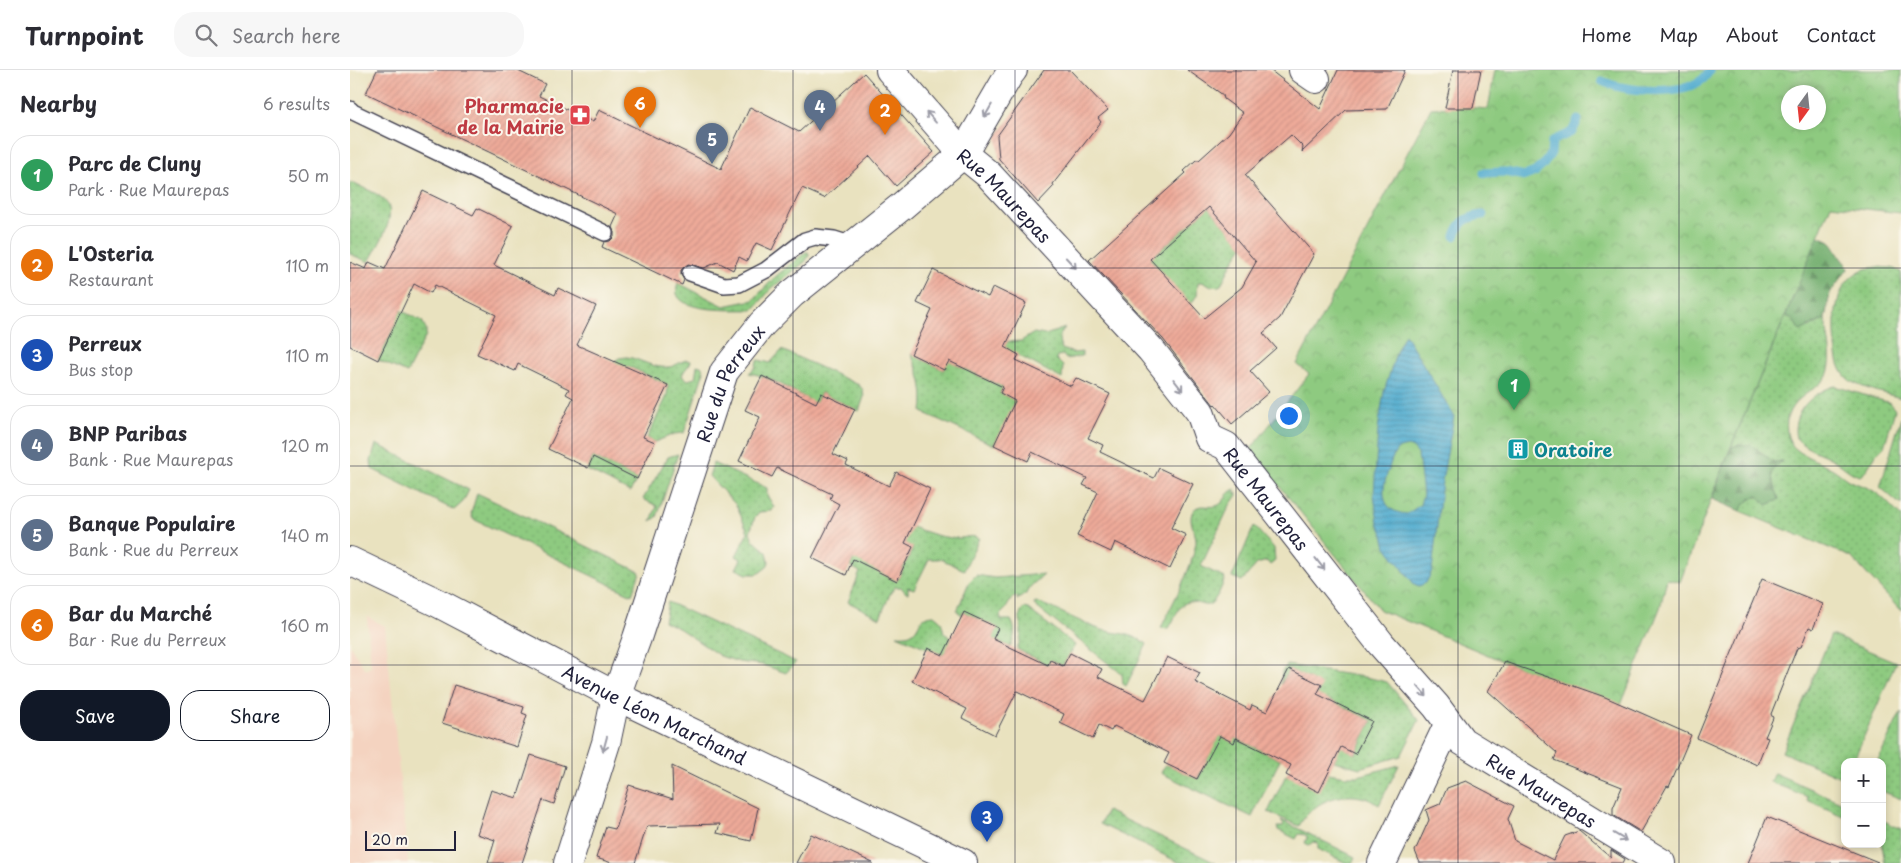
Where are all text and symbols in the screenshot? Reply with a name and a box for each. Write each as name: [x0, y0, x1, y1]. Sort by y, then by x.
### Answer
search box: [174, 12, 524, 57]
text: Turnpoint: [25, 17, 144, 53]
icon: search: [192, 21, 220, 49]
text: Search here: [232, 21, 341, 49]
text: Home: [1581, 21, 1631, 48]
text: Map: [1659, 21, 1698, 48]
text: About: [1726, 21, 1778, 48]
text: Contact: [1806, 21, 1876, 48]
north arrow: [1781, 85, 1826, 130]
text: Nearby: [20, 87, 97, 119]
pin: 6: [624, 87, 656, 128]
pin: 4: [804, 90, 836, 131]
text: 6 results: [263, 91, 330, 115]
place label: Pharmacie de la Mairie: [457, 92, 564, 140]
pin: 2: [869, 94, 901, 135]
pharmacy icon: Pharmacie de la Mairie: [568, 103, 592, 127]
one-way arrow: [982, 104, 992, 118]
one-way arrow: [926, 111, 937, 124]
pin: 5: [696, 123, 728, 164]
street label: Rue Maurepas: [952, 141, 1058, 248]
text: Parc de Cluny: [68, 149, 201, 177]
text: 1: [33, 163, 41, 187]
text: 50 m: [288, 163, 329, 187]
text: Park · Rue Maurepas: [68, 177, 229, 201]
text: L'Osteria: [68, 239, 154, 267]
text: 2: [31, 253, 43, 277]
text: 110 m: [286, 253, 329, 277]
one-way arrow: [1065, 257, 1077, 270]
text: Restaurant: [68, 267, 154, 291]
street label: Rue du Perreux: [689, 318, 770, 445]
text: Perreux: [68, 329, 142, 357]
text: 3: [32, 343, 42, 367]
text: 110 m: [286, 343, 329, 367]
text: Bus stop: [68, 357, 133, 381]
pin: 1: [1498, 369, 1530, 410]
one-way arrow: [1173, 378, 1184, 391]
your location: [1276, 403, 1302, 429]
text: BNP Paribas: [68, 419, 187, 447]
text: 4: [32, 433, 42, 457]
text: 120 m: [282, 433, 329, 457]
place label: Oratoire: [1534, 436, 1612, 463]
building icon: Oratoire: [1506, 437, 1530, 461]
street label: Rue Maurepas: [1218, 441, 1316, 556]
text: Bank · Rue Maurepas: [68, 447, 233, 471]
text: Banque Populaire: [68, 509, 235, 537]
text: 5: [32, 523, 42, 547]
text: 140 m: [281, 523, 329, 547]
text: Bank · Rue du Perreux: [68, 537, 238, 561]
one-way arrow: [1314, 557, 1325, 570]
text: Bar du Marché: [68, 599, 212, 627]
text: 6: [31, 613, 43, 637]
text: 160 m: [281, 613, 329, 637]
text: Bar · Rue du Perreux: [68, 627, 226, 651]
street label: Avenue Léon Marchand: [558, 657, 751, 771]
one-way arrow: [1416, 684, 1428, 697]
button: Save: [20, 690, 170, 741]
button: Share: [180, 690, 330, 741]
one-way arrow: [600, 735, 609, 751]
street label: Rue Maurepas: [1482, 746, 1602, 834]
map controls: [1841, 758, 1886, 848]
button: +: [1841, 758, 1886, 803]
pin: 3: [971, 801, 1003, 842]
button: −: [1841, 803, 1886, 848]
scale bar: [365, 828, 456, 851]
text: 20 m: [372, 829, 408, 850]
one-way arrow: [1612, 833, 1626, 843]

